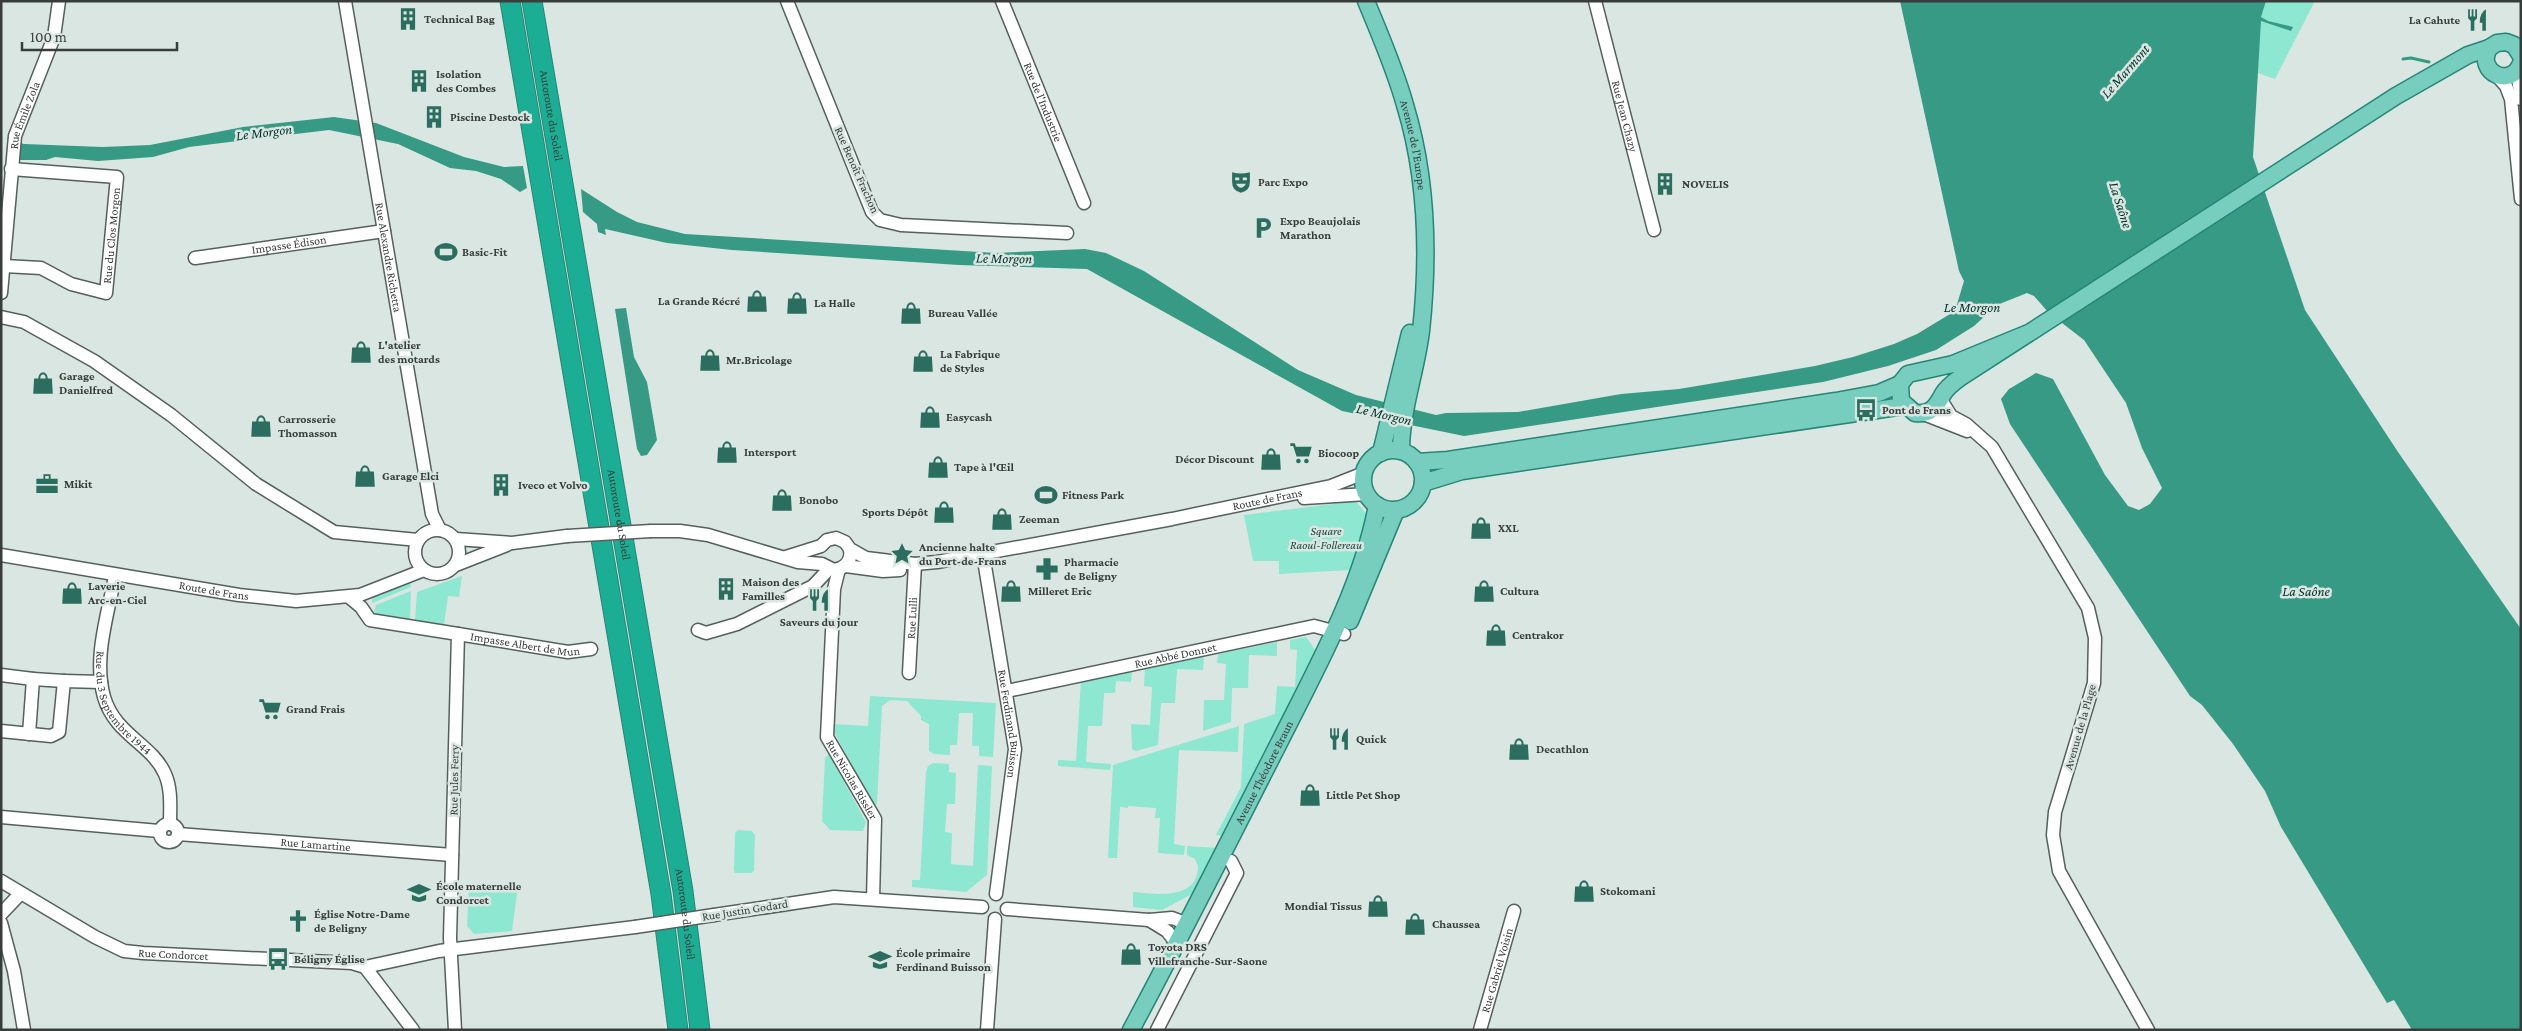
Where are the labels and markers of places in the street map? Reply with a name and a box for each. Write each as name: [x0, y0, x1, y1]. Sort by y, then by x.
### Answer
building icon: Technical Bag: [395, 6, 421, 32]
restaurant icon: La Cahute: [2464, 7, 2490, 33]
place label: Technical Bag: [424, 12, 495, 26]
place label: La Cahute: [2409, 13, 2460, 27]
place label: Isolation des Combes: [436, 67, 496, 95]
building icon: Isolation des Combes: [406, 68, 432, 94]
building icon: Piscine Destock: [421, 104, 447, 130]
place label: Piscine Destock: [450, 110, 530, 124]
theatre icon: Parc Expo: [1228, 169, 1254, 195]
building icon: NOVELIS: [1652, 171, 1678, 197]
place label: Parc Expo: [1258, 175, 1308, 189]
place label: NOVELIS: [1682, 177, 1729, 191]
place label: Expo Beaujolais Marathon: [1280, 214, 1361, 242]
parking icon: Expo Beaujolais Marathon: [1250, 215, 1276, 241]
sports icon: Basic-Fit: [433, 239, 459, 265]
place label: Basic-Fit: [462, 245, 508, 259]
shop icon: La Grande Récré: [744, 288, 770, 314]
shop icon: La Halle: [784, 290, 810, 316]
place label: La Grande Récré: [658, 294, 740, 308]
place label: La Halle: [814, 296, 856, 310]
shop icon: Bureau Vallée: [898, 300, 924, 326]
place label: Bureau Vallée: [928, 306, 998, 320]
place label: L'atelier des motards: [378, 338, 440, 366]
shop icon: L'atelier des motards: [348, 339, 374, 365]
shop icon: Mr.Bricolage: [697, 347, 723, 373]
place label: La Fabrique de Styles: [940, 347, 1000, 375]
shop icon: La Fabrique de Styles: [910, 348, 936, 374]
place label: Mr.Bricolage: [726, 353, 793, 367]
place label: Garage Danielfred: [59, 369, 113, 397]
shop icon: Garage Danielfred: [30, 370, 56, 396]
bus stop icon: Pont de Frans: [1853, 397, 1879, 423]
place label: Pont de Frans: [1882, 403, 1951, 417]
shop icon: Easycash: [917, 404, 943, 430]
place label: Easycash: [946, 410, 992, 424]
place label: Carrosserie Thomasson: [278, 412, 337, 440]
shop icon: Carrosserie Thomasson: [248, 413, 274, 439]
shop icon: Intersport: [714, 439, 740, 465]
supermarket icon: Biocoop: [1288, 440, 1314, 466]
place label: Intersport: [744, 445, 797, 459]
shop icon: Décor Discount: [1258, 446, 1284, 472]
place label: Biocoop: [1318, 446, 1360, 460]
place label: Décor Discount: [1175, 452, 1255, 466]
shop icon: Tape à l'Œil: [925, 454, 951, 480]
place label: Tape à l'Œil: [954, 460, 1014, 474]
shop icon: Garage Elci: [352, 463, 378, 489]
place label: Garage Elci: [382, 469, 440, 483]
office icon: Mikit: [34, 471, 60, 497]
building icon: Iveco et Volvo: [488, 472, 514, 498]
place label: Mikit: [64, 477, 93, 491]
place label: Iveco et Volvo: [518, 478, 588, 492]
sports icon: Fitness Park: [1033, 482, 1059, 508]
shop icon: Bonobo: [769, 487, 795, 513]
place label: Fitness Park: [1062, 488, 1125, 502]
place label: Bonobo: [799, 493, 838, 507]
shop icon: Sports Dépôt: [931, 499, 957, 525]
place label: Sports Dépôt: [862, 505, 929, 519]
shop icon: Zeeman: [989, 506, 1015, 532]
place label: Zeeman: [1019, 512, 1060, 526]
shop icon: XXL: [1468, 515, 1494, 541]
place label: XXL: [1498, 521, 1519, 535]
place label: Ancienne halte du Port-de-Frans: [918, 540, 1007, 568]
place icon: Ancienne halte du Port-de-Frans: [889, 541, 915, 567]
place label: Pharmacie de Beligny: [1064, 555, 1119, 583]
pharmacy icon: Pharmacie de Beligny: [1034, 556, 1060, 582]
place label: Maison des Familles: [742, 575, 799, 603]
building icon: Maison des Familles: [713, 576, 739, 602]
shop icon: Milleret Eric: [998, 578, 1024, 604]
shop icon: Cultura: [1471, 578, 1497, 604]
place label: Laverie Arc-en-Ciel: [87, 579, 147, 607]
shop icon: Laverie Arc-en-Ciel: [59, 580, 85, 606]
place label: Milleret Eric: [1028, 584, 1092, 598]
place label: Cultura: [1500, 584, 1539, 598]
restaurant icon: Saveurs du jour: [806, 587, 832, 613]
place label: Saveurs du jour: [780, 615, 858, 629]
shop icon: Centrakor: [1483, 622, 1509, 648]
place label: Centrakor: [1512, 628, 1564, 642]
supermarket icon: Grand Frais: [257, 696, 283, 722]
place label: Grand Frais: [286, 702, 345, 716]
restaurant icon: Quick: [1326, 726, 1352, 752]
place label: Quick: [1356, 732, 1387, 746]
shop icon: Decathlon: [1506, 736, 1532, 762]
place label: Decathlon: [1536, 742, 1589, 756]
shop icon: Little Pet Shop: [1297, 782, 1323, 808]
place label: Little Pet Shop: [1326, 788, 1401, 802]
shop icon: Stokomani: [1571, 878, 1597, 904]
place label: École maternelle Condorcet: [436, 879, 522, 907]
school or university icon: École maternelle Condorcet: [406, 880, 432, 906]
place label: Stokomani: [1600, 884, 1656, 898]
shop icon: Mondial Tissus: [1365, 893, 1391, 919]
place label: Mondial Tissus: [1285, 899, 1362, 913]
place label: Église Notre-Dame de Beligny: [314, 907, 410, 935]
church icon: Église Notre-Dame de Beligny: [285, 908, 311, 934]
shop icon: Chaussea: [1402, 911, 1428, 937]
place label: Chaussea: [1432, 917, 1480, 931]
place label: Toyota DRS Villefranche-Sur-Saone: [1147, 940, 1268, 968]
shop icon: Toyota DRS Villefranche-Sur-Saone: [1118, 941, 1144, 967]
bus stop icon: Béligny Église: [265, 946, 291, 972]
place label: École primaire Ferdinand Buisson: [896, 946, 991, 974]
school or university icon: École primaire Ferdinand Buisson: [867, 947, 893, 973]
place label: Béligny Église: [294, 952, 365, 966]

